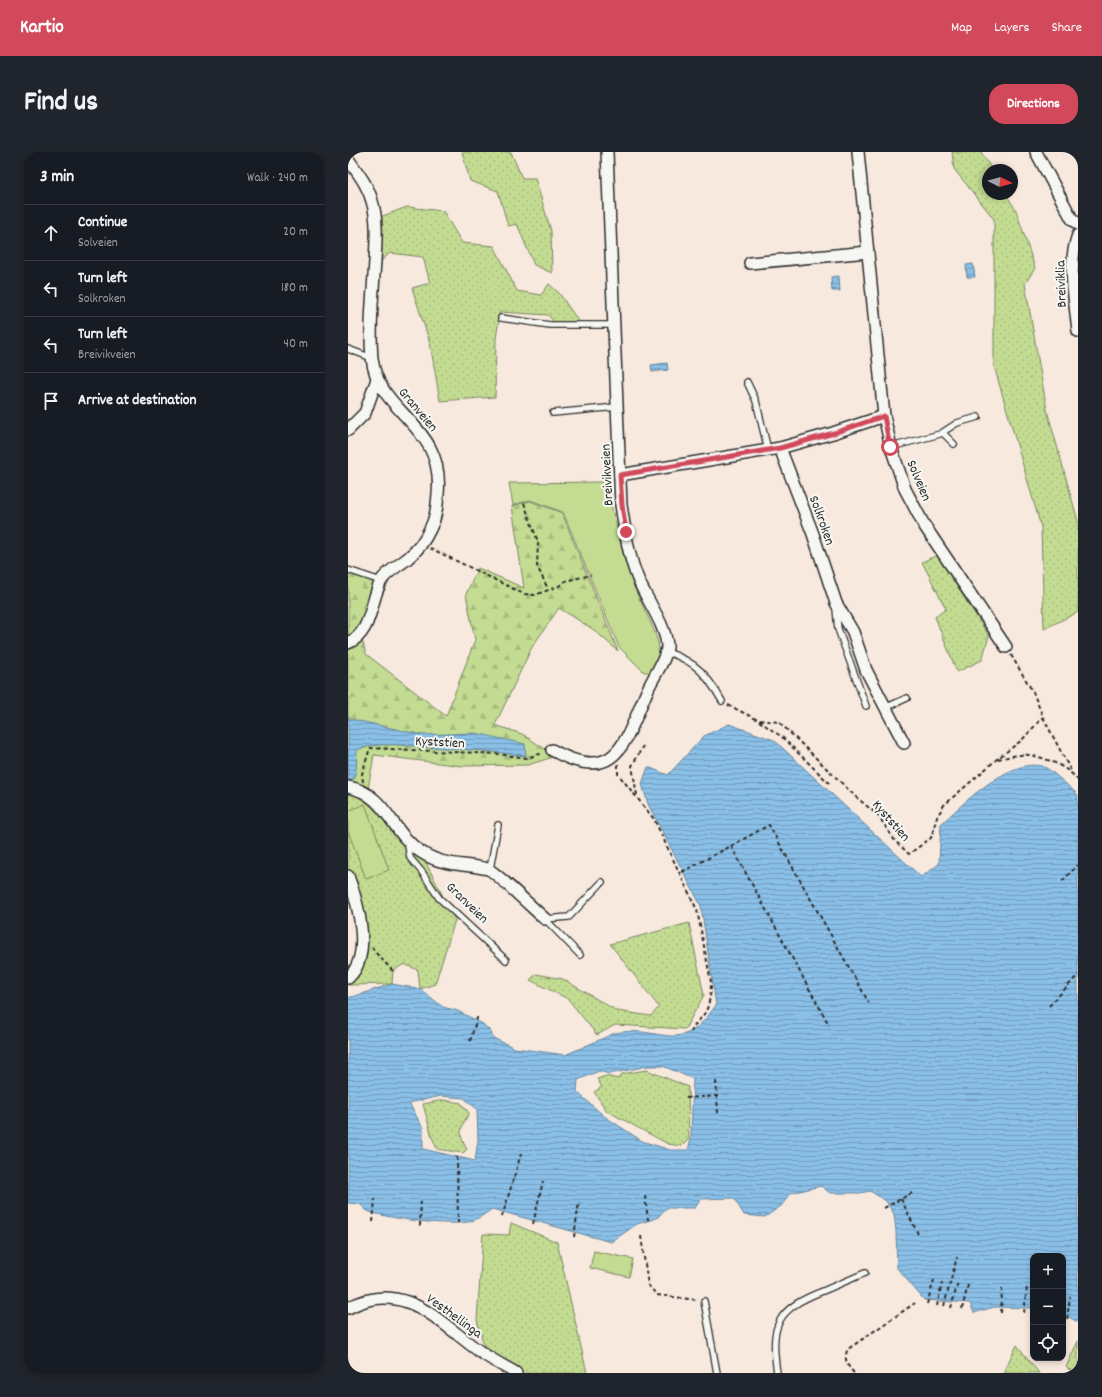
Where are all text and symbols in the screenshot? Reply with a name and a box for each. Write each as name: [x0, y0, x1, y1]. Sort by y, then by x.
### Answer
text: Kartio: [20, 15, 64, 42]
text: Map: [951, 18, 972, 38]
text: Layers: [994, 18, 1029, 38]
text: Share: [1051, 18, 1082, 38]
text: Find us: [24, 84, 98, 124]
button: Directions: [989, 84, 1078, 124]
north arrow: [982, 164, 1018, 200]
text: 3 min: [40, 166, 74, 190]
text: Walk · 240 m: [247, 169, 308, 188]
text: Continue: [78, 212, 127, 234]
icon: ahead: [40, 222, 62, 244]
text: 20 m: [283, 223, 308, 242]
text: Solveien: [78, 234, 118, 253]
street label: Breiviklia: [1051, 260, 1073, 308]
text: Turn left: [78, 268, 127, 290]
icon: left: [40, 278, 62, 300]
text: 180 m: [281, 279, 308, 298]
text: Solkroken: [78, 290, 126, 309]
text: Turn left: [78, 324, 127, 346]
icon: left: [40, 334, 62, 356]
text: 40 m: [284, 335, 308, 354]
text: Breivikveien: [78, 346, 135, 365]
street label: Granveien: [393, 384, 442, 437]
icon: arrive: [40, 390, 62, 412]
text: Arrive at destination: [78, 390, 196, 412]
route start: [881, 438, 899, 456]
street label: Breivikveien: [596, 443, 620, 506]
street label: Solveien: [901, 457, 936, 504]
street label: Solkroken: [803, 493, 839, 548]
route end: [617, 523, 635, 541]
street label: Kyststien: [415, 732, 465, 754]
street label: Kyststien: [867, 796, 914, 847]
street label: Granveien: [441, 878, 492, 929]
map controls: [1030, 1253, 1066, 1361]
button: +: [1030, 1253, 1066, 1289]
street label: Vesthellinga: [422, 1289, 486, 1344]
button: −: [1030, 1289, 1066, 1325]
button: locate: [1030, 1325, 1066, 1361]

